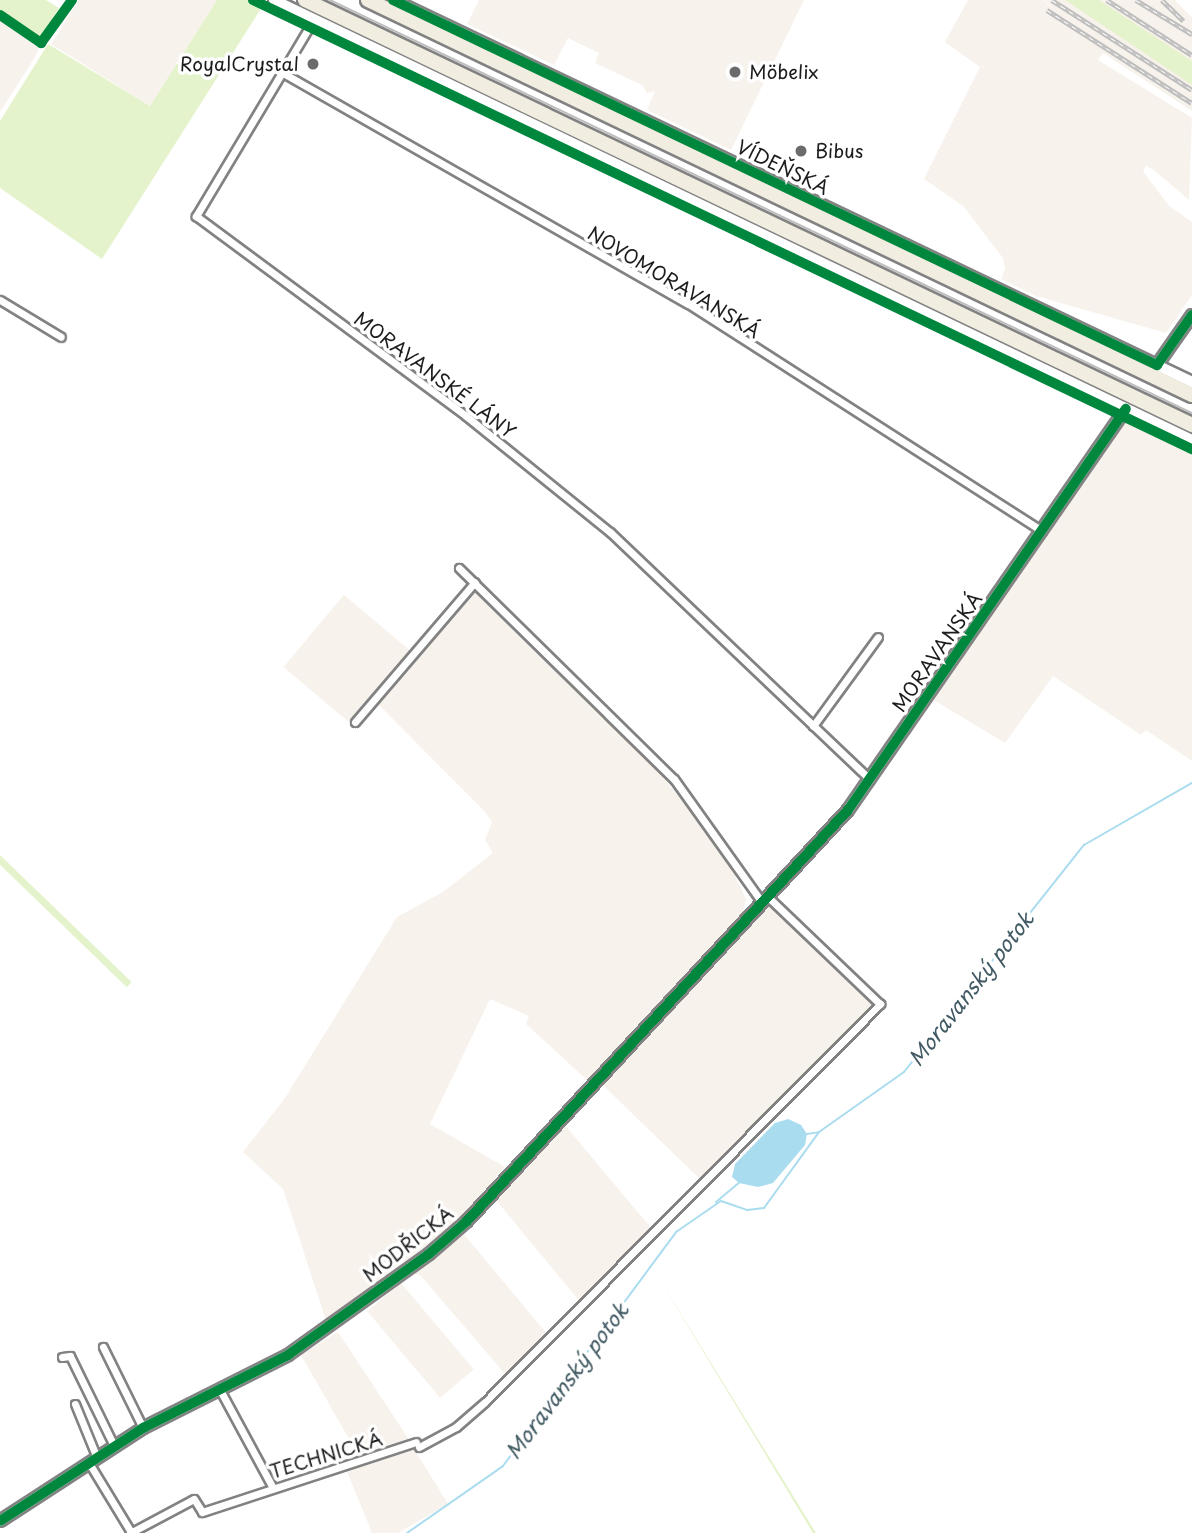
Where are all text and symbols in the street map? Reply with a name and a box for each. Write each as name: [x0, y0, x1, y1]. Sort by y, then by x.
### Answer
place label: RoyalCrystal: [180, 53, 299, 75]
marker: RoyalCrystal: [305, 56, 321, 72]
place label: Möbelix: [749, 61, 818, 83]
marker: Möbelix: [727, 64, 743, 80]
street label: VÍDEŇSKÁ: [733, 135, 833, 199]
place label: Bibus: [815, 140, 863, 162]
marker: Bibus: [793, 143, 809, 159]
street label: NOVOMORAVANSKÁ: [584, 221, 764, 343]
street label: MORAVANSKÉ LÁNY: [350, 307, 520, 443]
street label: MORAVANSKÁ: [887, 588, 987, 716]
water label: Moravanský potok: [902, 905, 1038, 1071]
street label: MODŘICKÁ: [358, 1202, 458, 1286]
water label: Moravanský potok: [499, 1297, 633, 1463]
street label: TECHNICKÁ: [267, 1427, 385, 1483]

